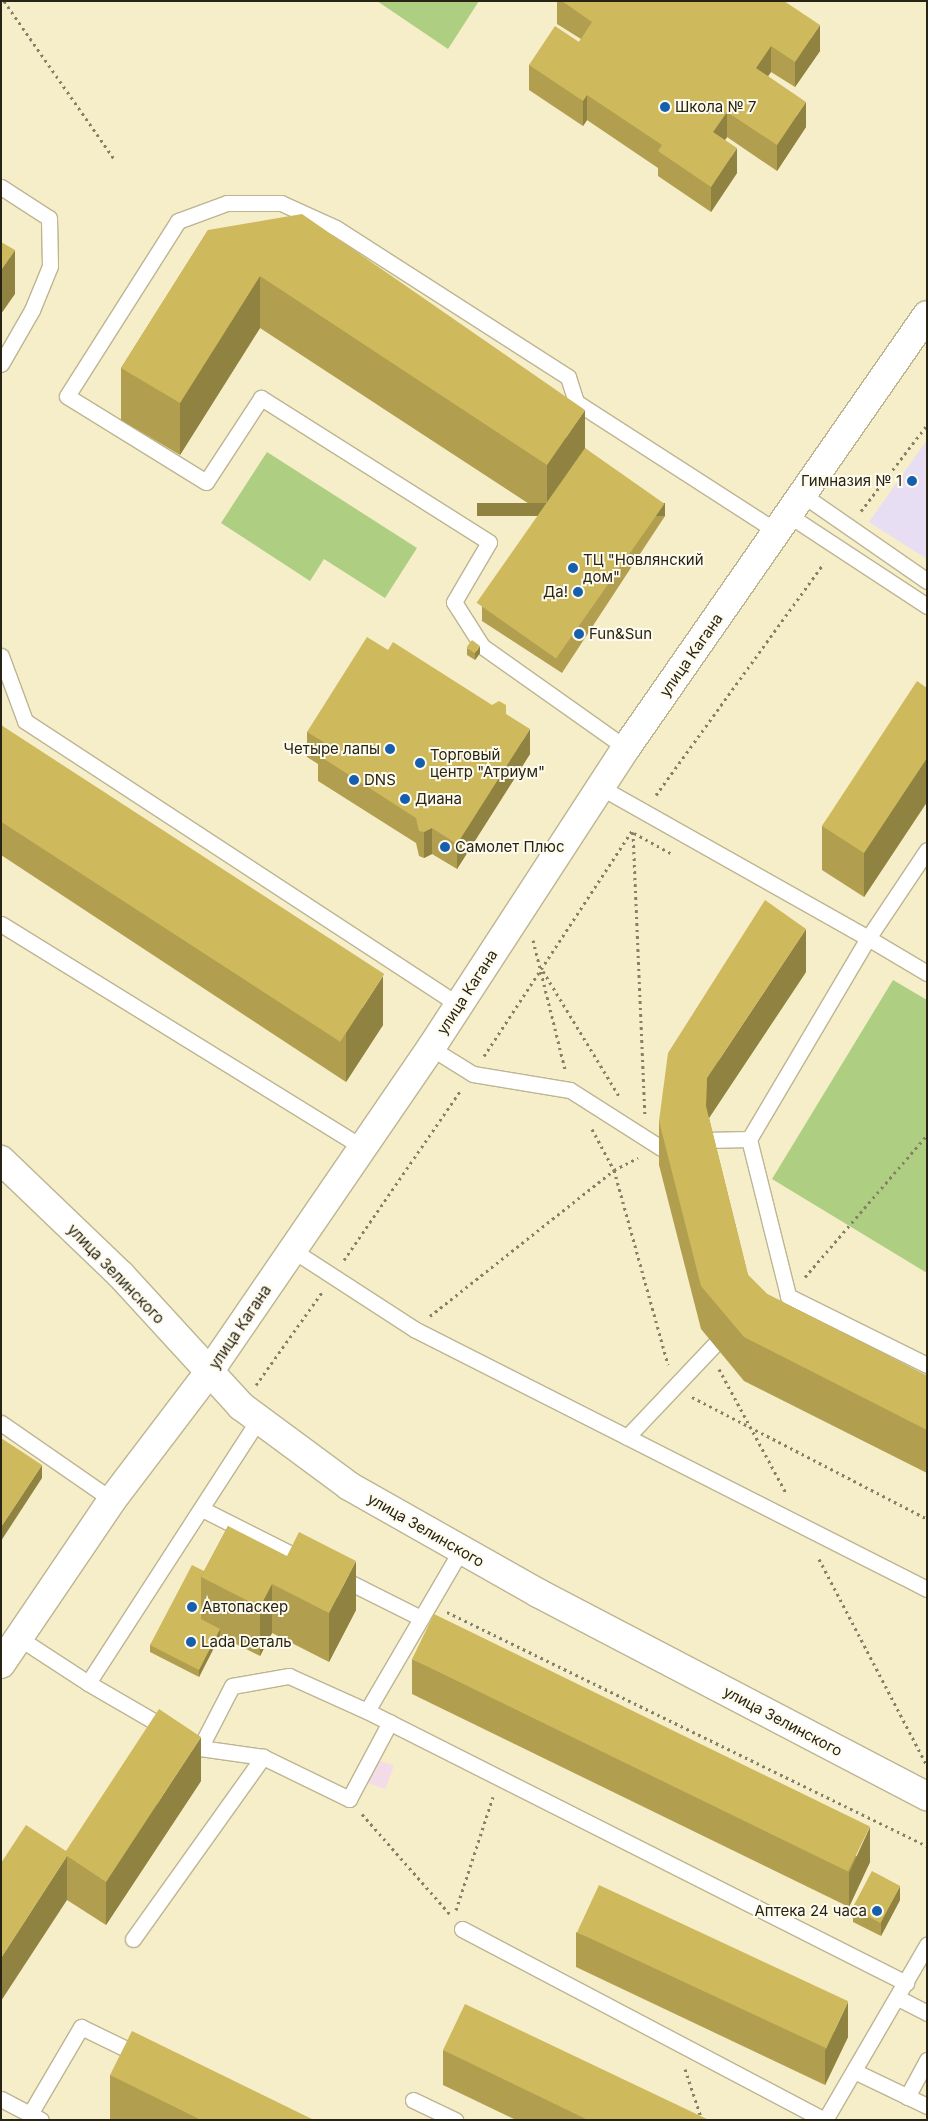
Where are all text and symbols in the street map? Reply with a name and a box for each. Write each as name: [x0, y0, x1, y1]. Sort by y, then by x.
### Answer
place label: Школа № 7: [675, 98, 757, 116]
marker: Школа № 7: [659, 101, 671, 113]
place label: Гимназия № 1: [801, 472, 902, 490]
marker: Гимназия № 1: [906, 475, 918, 487]
place label: ТЦ "Новлянский дом": [583, 550, 704, 585]
marker: ТЦ "Новлянский дом": [567, 562, 579, 574]
place label: Да!: [543, 583, 568, 601]
marker: Да!: [572, 586, 584, 598]
street label: улица Кагана: [656, 610, 726, 700]
place label: Fun&Sun: [589, 625, 652, 643]
marker: Fun&Sun: [573, 628, 585, 640]
place label: Четыре лапы: [283, 740, 380, 758]
marker: Четыре лапы: [384, 743, 396, 755]
place label: Торговый центр "Атриум": [430, 745, 545, 780]
marker: Торговый центр "Атриум": [414, 757, 426, 769]
place label: DNS: [364, 771, 396, 789]
marker: DNS: [348, 774, 360, 786]
place label: Диана: [415, 790, 462, 808]
marker: Диана: [399, 793, 411, 805]
place label: Самолет Плюс: [455, 838, 564, 856]
marker: Самолет Плюс: [439, 841, 451, 853]
street label: улица Кагана: [433, 946, 501, 1038]
street label: улица Зелинского: [64, 1220, 168, 1328]
street label: улица Кагана: [205, 1282, 275, 1372]
street label: улица Зелинского: [364, 1489, 488, 1571]
place label: Автопаскер: [202, 1598, 288, 1616]
marker: Автопаскер: [186, 1601, 198, 1613]
place label: Lada Dеталь: [201, 1633, 292, 1651]
marker: Lada Dеталь: [185, 1636, 197, 1648]
street label: улица Зелинского: [721, 1682, 845, 1760]
place label: Аптека 24 часа: [755, 1902, 867, 1920]
marker: Аптека 24 часа: [871, 1905, 883, 1917]

